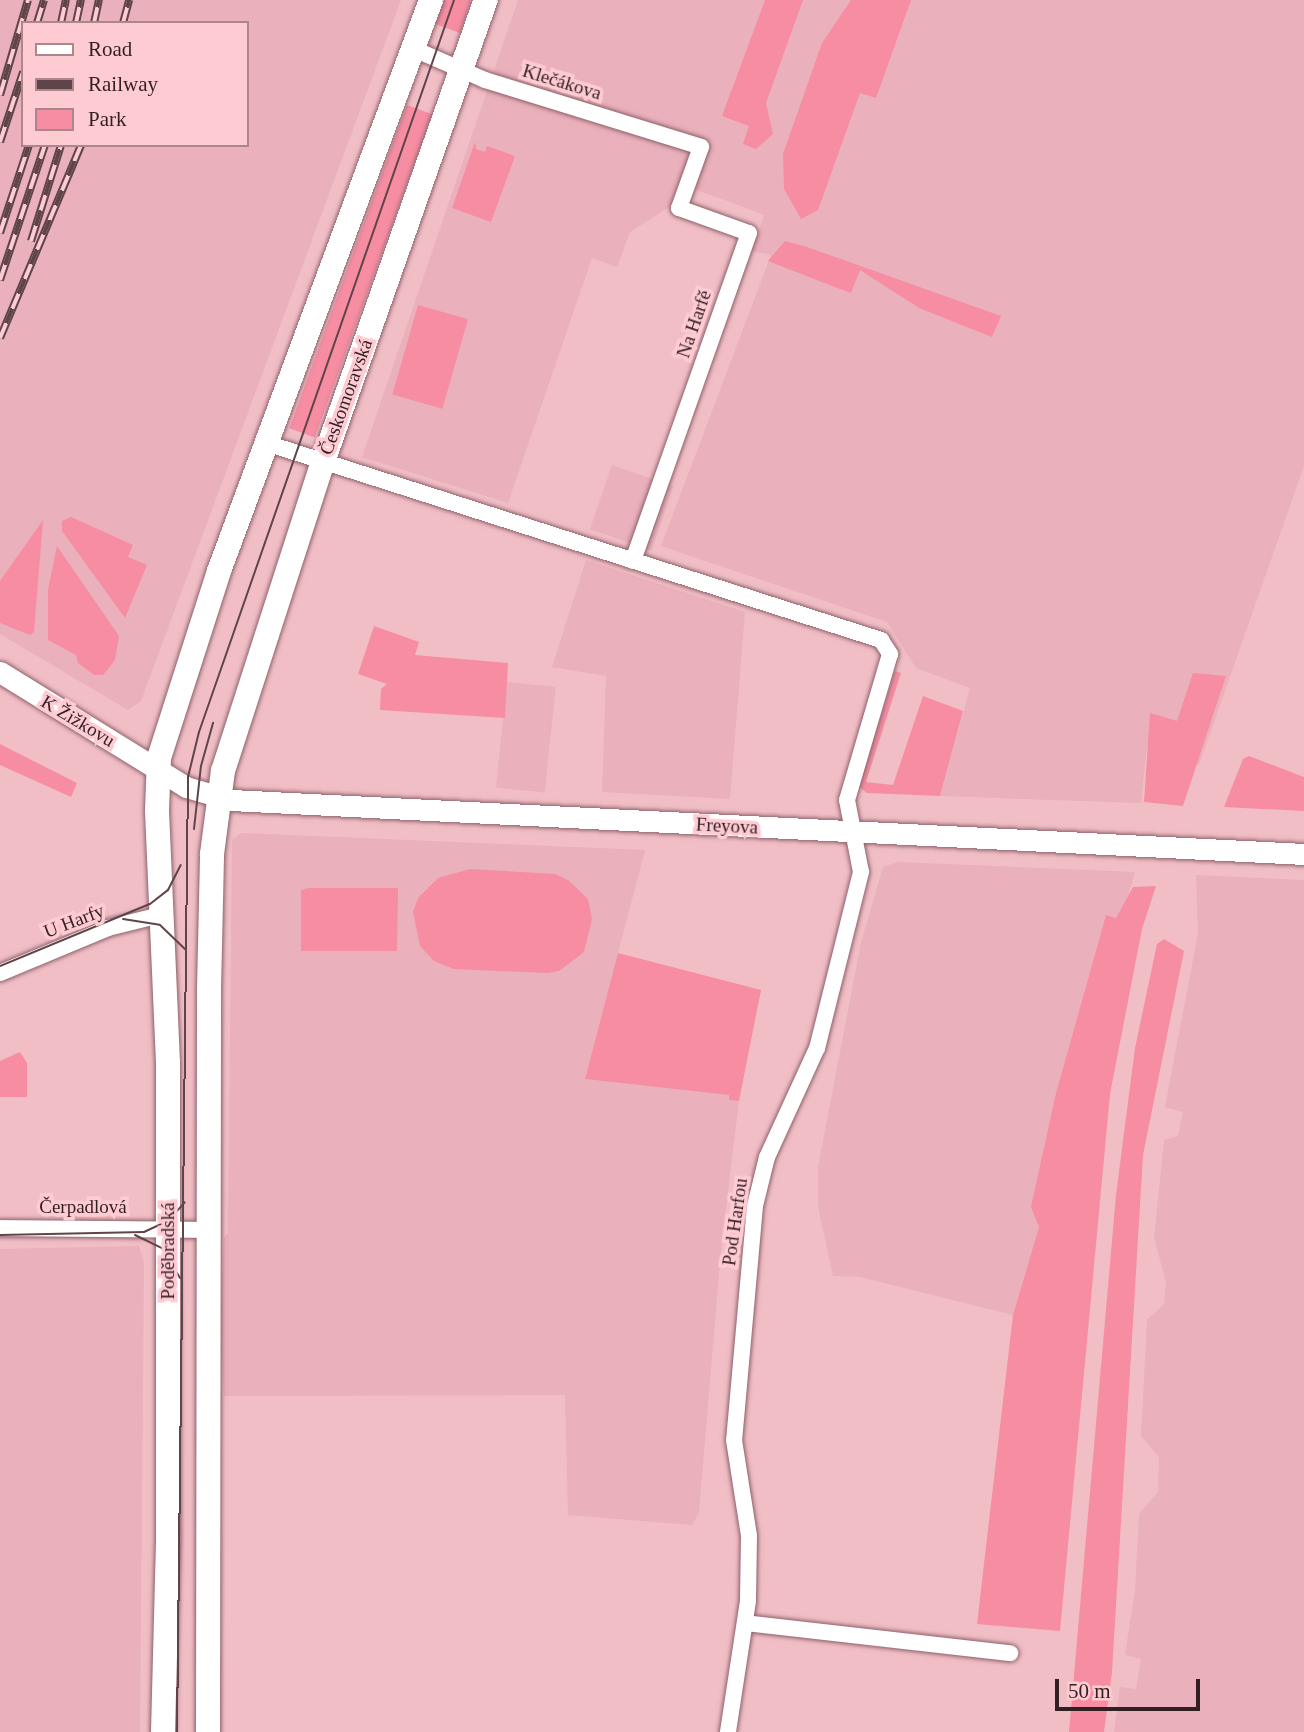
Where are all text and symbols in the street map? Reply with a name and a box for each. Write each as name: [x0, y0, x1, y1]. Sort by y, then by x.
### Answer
legend: [21, 21, 248, 147]
text: Road: [88, 37, 132, 61]
street label: Klečákova: [520, 59, 604, 105]
text: Railway: [88, 72, 158, 96]
text: Park: [88, 107, 127, 131]
street label: Na Harfě: [672, 287, 716, 361]
street label: Českomoravská: [315, 336, 377, 458]
street label: K Žižkovu: [37, 690, 119, 752]
street label: Freyova: [695, 813, 759, 839]
street label: U Harfy: [41, 899, 107, 943]
street label: Pod Harfou: [718, 1177, 752, 1267]
street label: Čerpadlová: [39, 1196, 127, 1218]
street label: Poděbradská: [157, 1202, 179, 1300]
scale bar: [1059, 1666, 1204, 1710]
text: 50 m: [1068, 1679, 1111, 1703]

